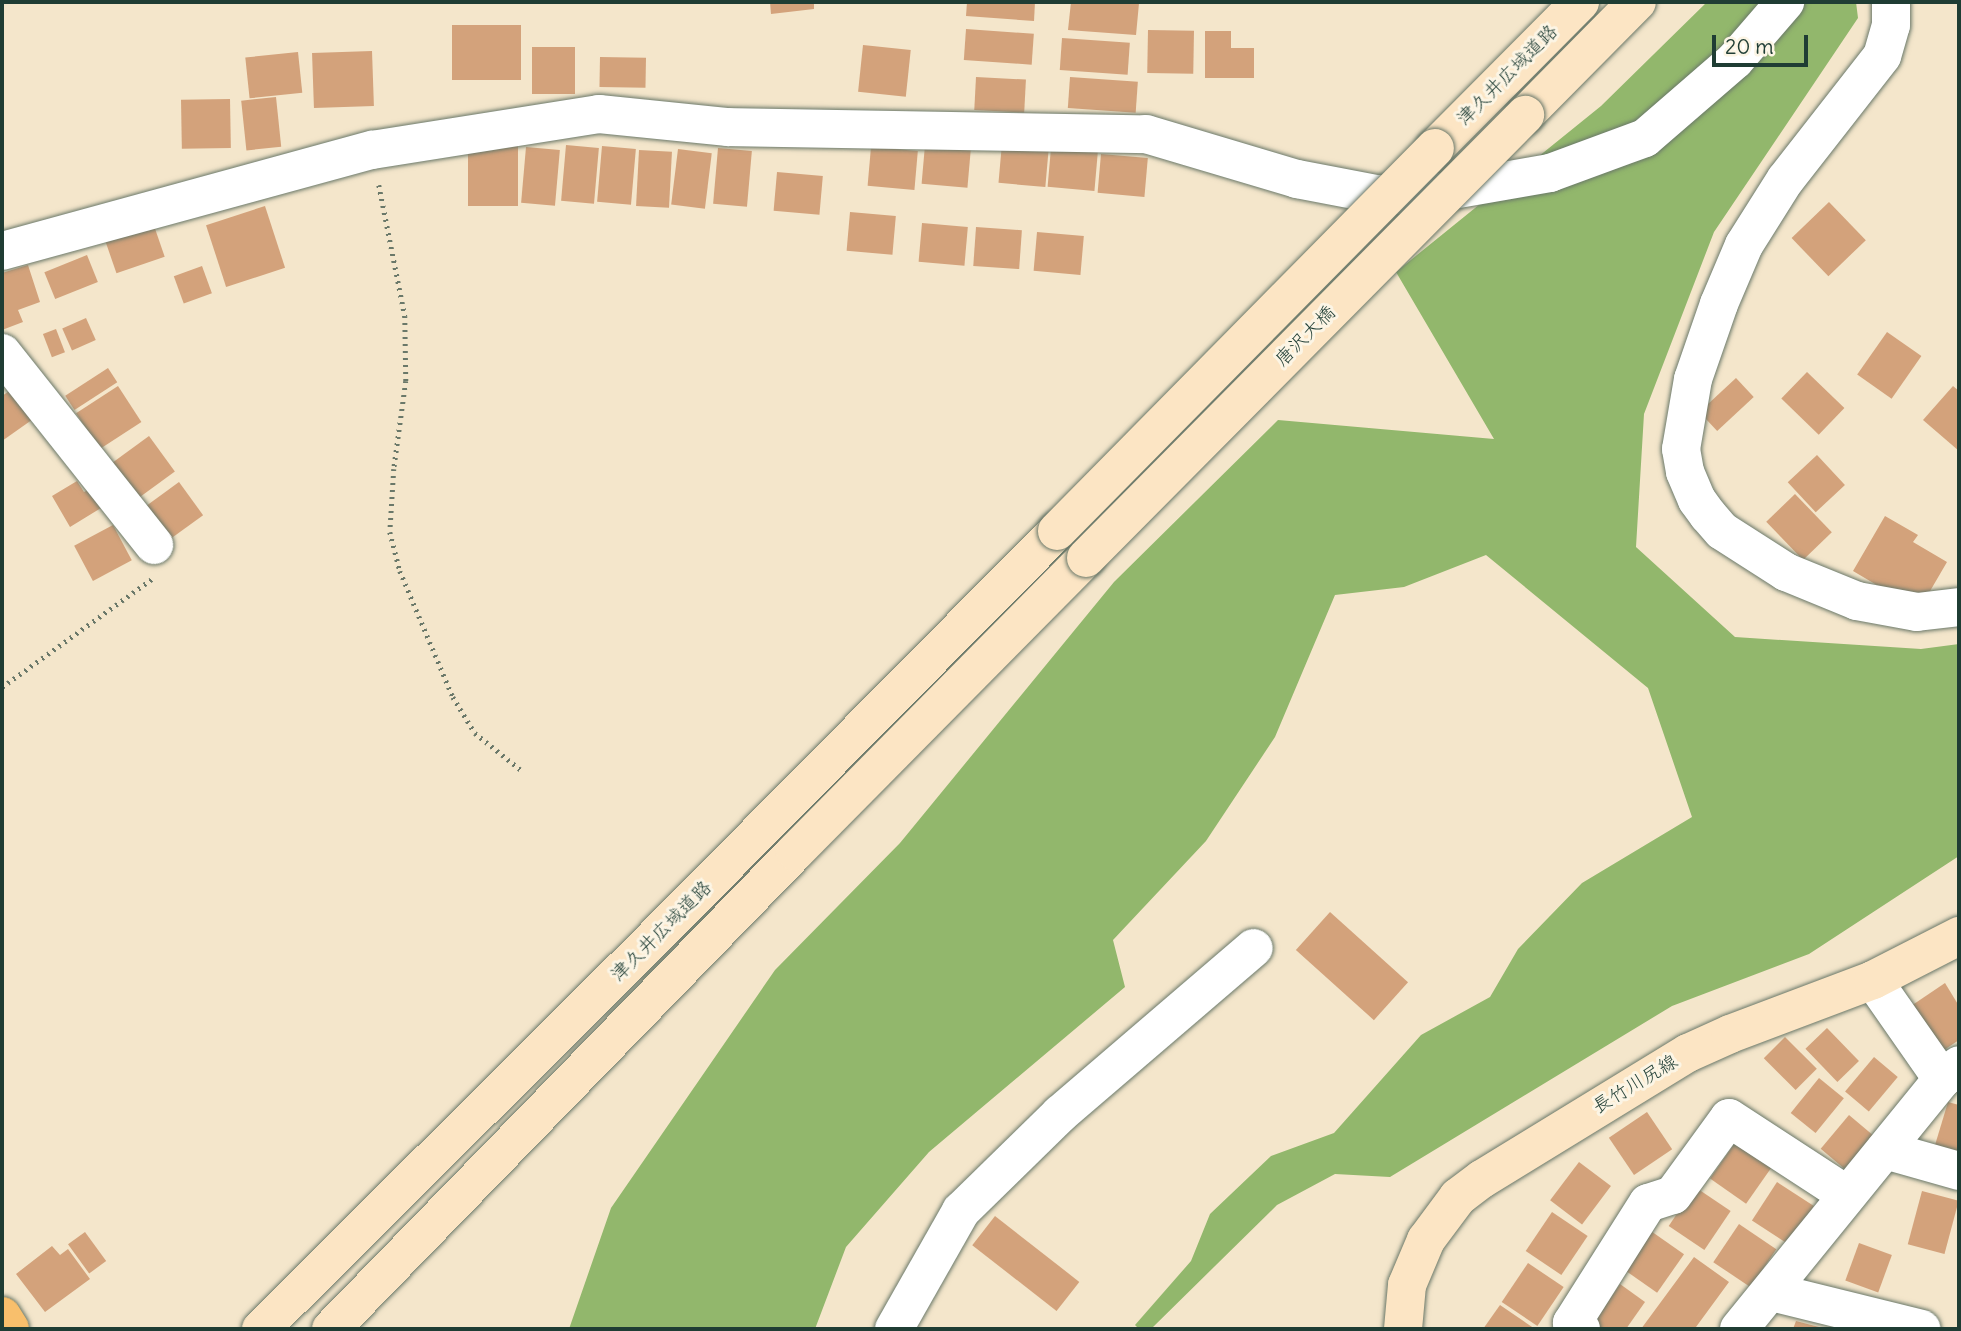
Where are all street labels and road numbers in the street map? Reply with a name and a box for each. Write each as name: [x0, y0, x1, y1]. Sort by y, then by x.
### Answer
street label: 津久井広域道路: [1452, 20, 1562, 130]
street label: 唐沢大橋: [1270, 301, 1340, 371]
street label: 津久井広域道路: [606, 876, 716, 986]
street label: 長竹川尻線: [1588, 1050, 1682, 1118]

